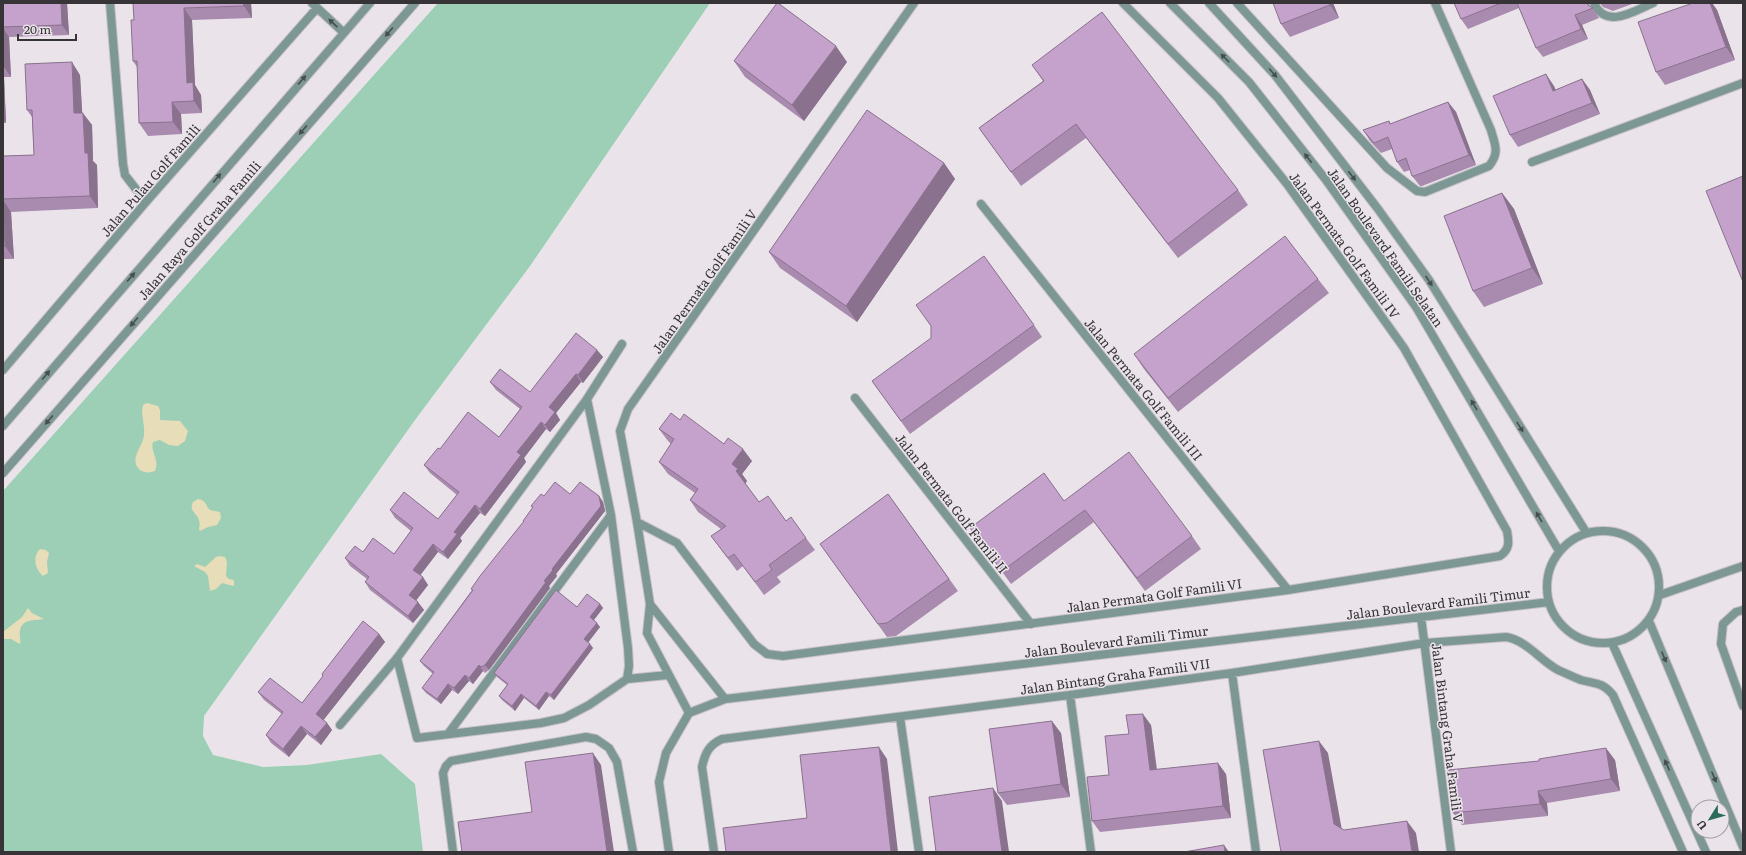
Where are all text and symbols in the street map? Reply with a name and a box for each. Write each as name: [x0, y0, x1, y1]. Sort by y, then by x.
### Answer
scale bar: [18, 16, 76, 42]
one-way arrow: [328, 18, 338, 27]
text: 20 m: [24, 20, 51, 38]
one-way arrow: [385, 27, 394, 38]
one-way arrow: [1220, 53, 1230, 63]
one-way arrow: [1268, 68, 1277, 78]
one-way arrow: [297, 75, 306, 85]
street label: Jalan Pulau Golf Famili: [96, 119, 205, 240]
one-way arrow: [299, 125, 308, 135]
one-way arrow: [1304, 152, 1313, 163]
street label: Jalan Raya Golf Graha Famili: [133, 156, 265, 304]
street label: Jalan Boulevard Famili Selatan: [1324, 163, 1449, 331]
street label: Jalan Permata Golf Famili IV: [1285, 168, 1405, 323]
one-way arrow: [1348, 170, 1357, 181]
one-way arrow: [212, 173, 221, 184]
street label: Jalan Permata Golf Famili V: [647, 205, 761, 357]
one-way arrow: [127, 271, 136, 282]
one-way arrow: [1425, 276, 1433, 286]
street label: Jalan Permata Golf Famili III: [1080, 314, 1208, 464]
one-way arrow: [130, 317, 139, 327]
one-way arrow: [42, 370, 51, 380]
one-way arrow: [1470, 399, 1477, 411]
one-way arrow: [44, 415, 53, 425]
one-way arrow: [1517, 421, 1524, 432]
street label: Jalan Permata Golf Famili II: [891, 429, 1013, 577]
one-way arrow: [1536, 511, 1543, 523]
street label: Jalan Permata Golf Famili VI: [1065, 573, 1243, 617]
street label: Jalan Boulevard Famili Timur: [1345, 582, 1532, 624]
street label: Jalan Boulevard Famili Timur: [1023, 620, 1210, 662]
street label: Jalan Bintang Graha Famili V: [1428, 642, 1469, 824]
one-way arrow: [1661, 652, 1667, 663]
street label: Jalan Bintang Graha Famili VII: [1019, 653, 1211, 699]
one-way arrow: [1664, 760, 1670, 771]
one-way arrow: [1711, 772, 1717, 783]
north arrow: [1690, 799, 1730, 839]
text: U: [1692, 817, 1710, 834]

